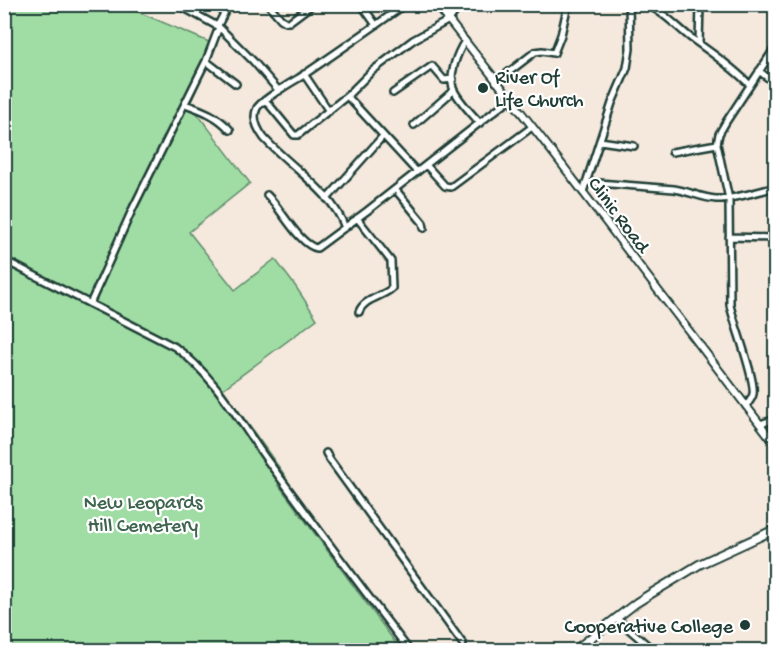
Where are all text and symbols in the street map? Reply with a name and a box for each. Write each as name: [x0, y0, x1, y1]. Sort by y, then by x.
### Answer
place label: River Of Life Church: [495, 68, 584, 114]
marker: River Of Life Church: [476, 81, 490, 95]
street label: Clinic Road: [581, 174, 654, 260]
park label: New Leopards Hill Cemetery: [84, 493, 203, 539]
place label: Cooperative College: [565, 617, 734, 640]
marker: Cooperative College: [738, 618, 752, 632]

